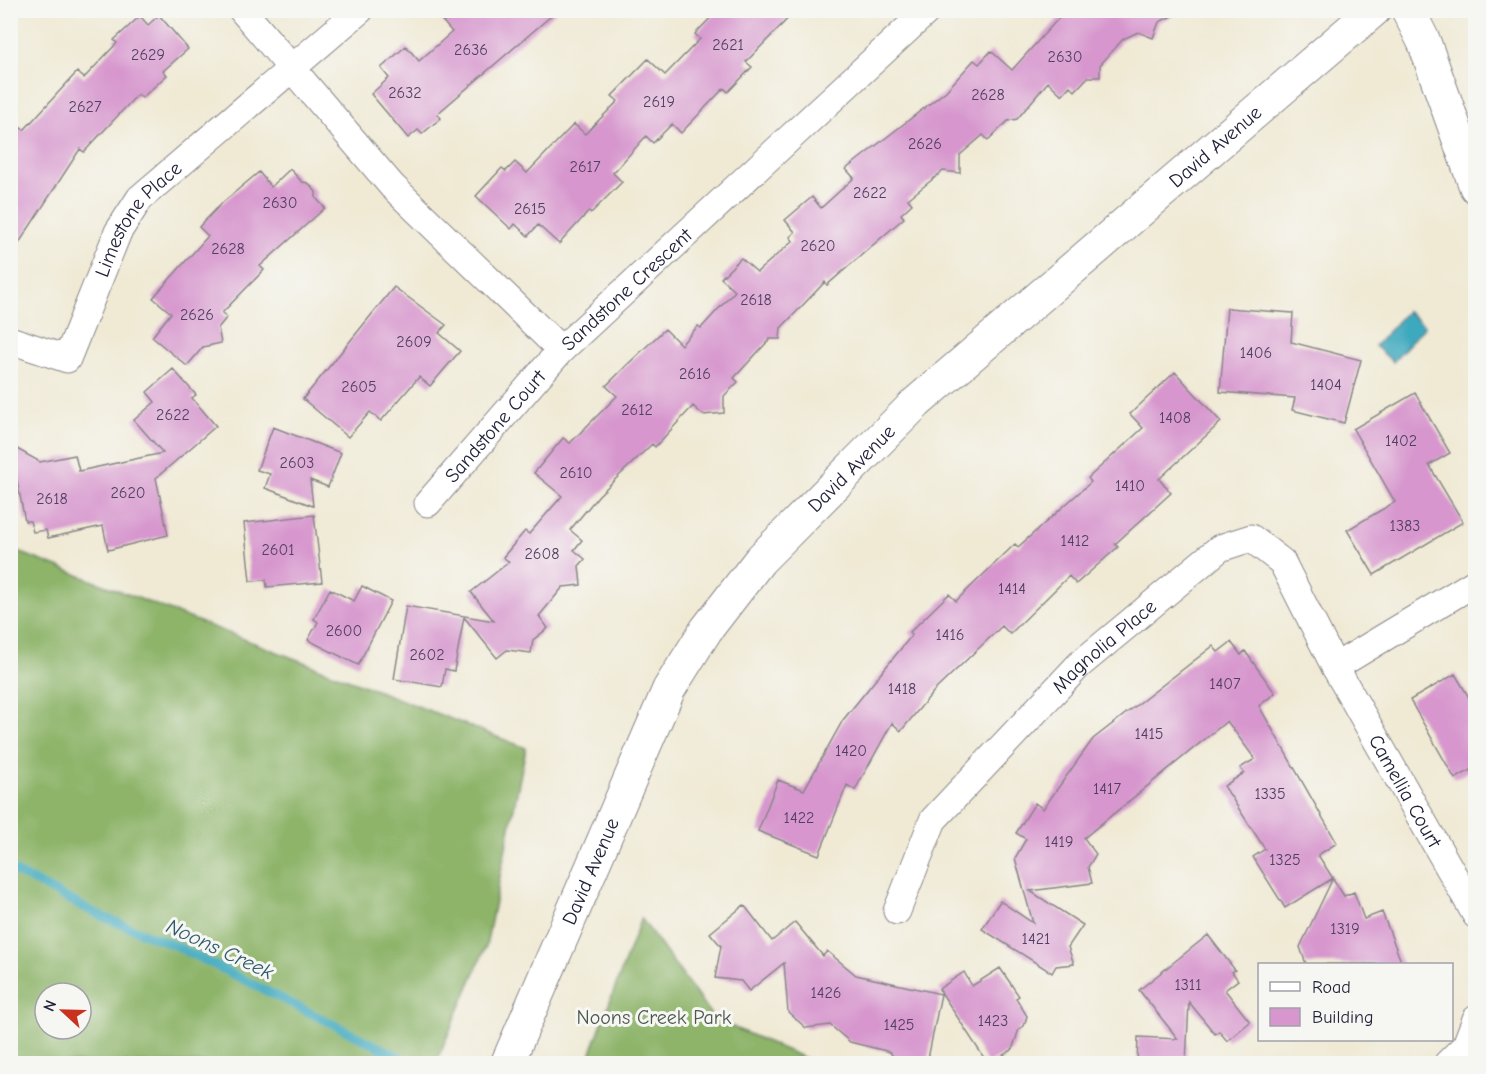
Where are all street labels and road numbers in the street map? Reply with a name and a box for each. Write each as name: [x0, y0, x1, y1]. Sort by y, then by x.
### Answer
street label: David Avenue: [1164, 100, 1266, 192]
street label: Limestone Place: [90, 156, 186, 280]
street label: Sandstone Crescent: [557, 222, 697, 355]
street label: Sandstone Court: [440, 364, 551, 487]
street label: David Avenue: [803, 420, 900, 517]
street label: Magnolia Place: [1047, 594, 1161, 698]
street label: Camellia Court: [1364, 730, 1447, 853]
street label: David Avenue: [557, 814, 623, 928]

